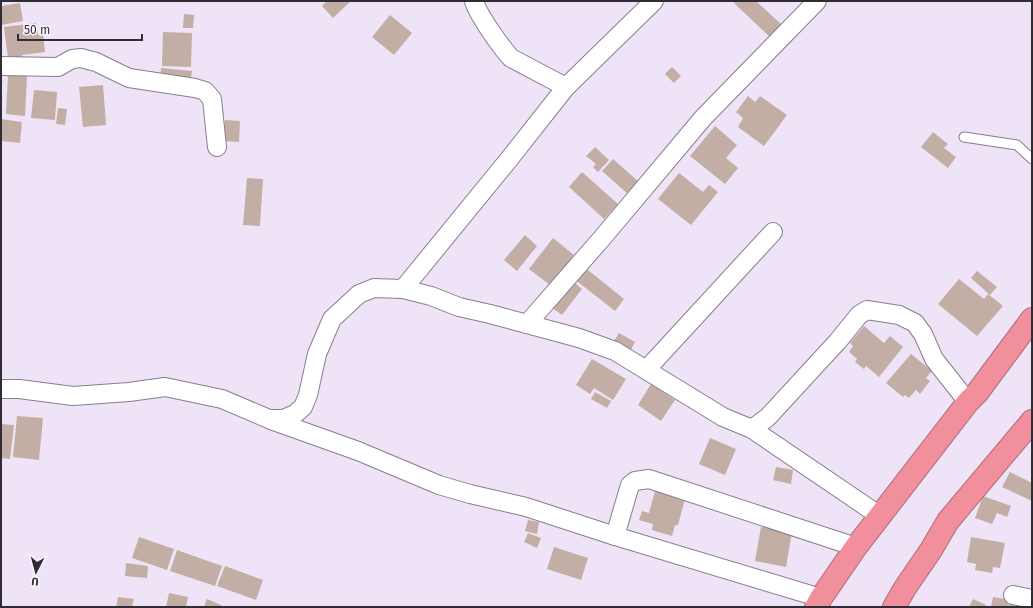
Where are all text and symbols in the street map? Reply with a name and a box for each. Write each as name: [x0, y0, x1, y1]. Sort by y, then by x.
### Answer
scale bar: [18, 16, 142, 42]
text: 50 m: [24, 23, 50, 37]
north arrow: [16, 552, 56, 592]
text: U: [31, 575, 39, 588]

